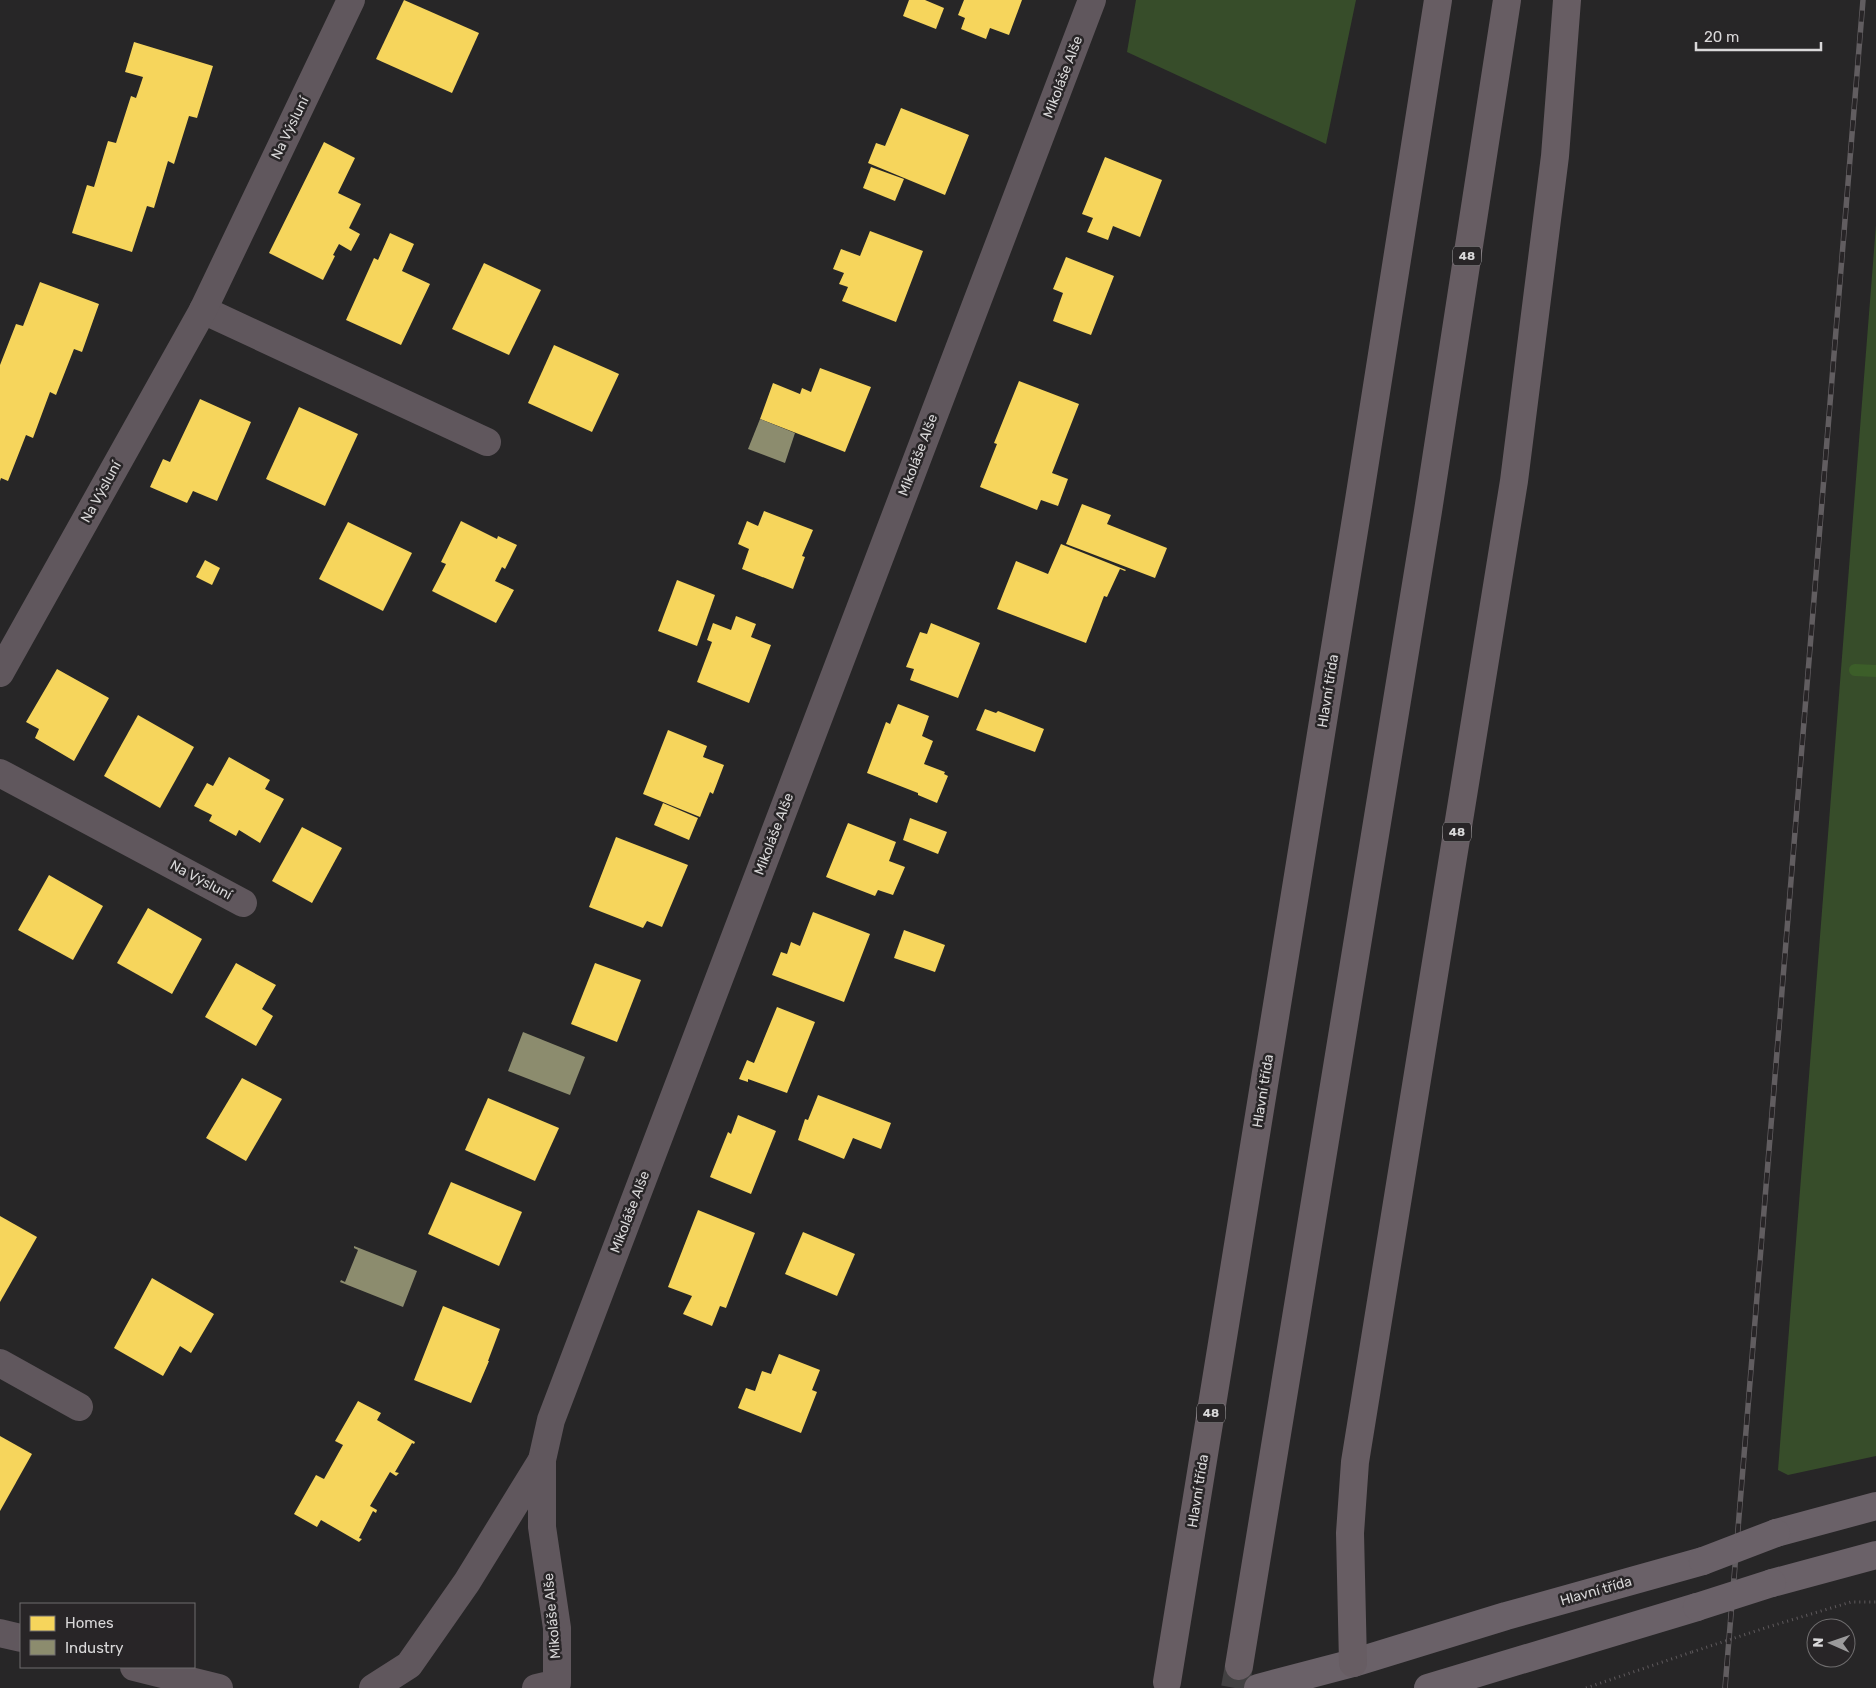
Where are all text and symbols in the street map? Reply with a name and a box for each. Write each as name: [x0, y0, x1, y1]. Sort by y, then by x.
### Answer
scale bar: [1696, 20, 1821, 52]
text: 20 m: [1704, 28, 1739, 46]
street label: Mikoláše Alše: [1040, 33, 1086, 120]
street label: Na Výsluní: [268, 93, 313, 162]
road number: 48: [1453, 247, 1481, 266]
street label: Mikoláše Alše: [895, 411, 941, 498]
street label: Na Výsluní: [77, 458, 125, 526]
street label: Hlavní třída: [1314, 653, 1342, 729]
street label: Mikoláše Alše: [751, 790, 797, 877]
road number: 48: [1443, 822, 1471, 842]
street label: Na Výsluní: [167, 857, 235, 904]
street label: Hlavní třída: [1249, 1053, 1277, 1129]
street label: Mikoláše Alše: [607, 1168, 653, 1255]
road number: 48: [1197, 1404, 1225, 1422]
street label: Hlavní třída: [1184, 1453, 1212, 1529]
street label: Mikoláše Alše: [540, 1572, 564, 1660]
street label: Hlavní třída: [1558, 1573, 1634, 1609]
legend: [20, 1603, 195, 1668]
text: Homes: [65, 1614, 114, 1632]
north arrow: [1806, 1618, 1856, 1668]
text: N: [1810, 1637, 1827, 1648]
text: Industry: [65, 1639, 124, 1657]

